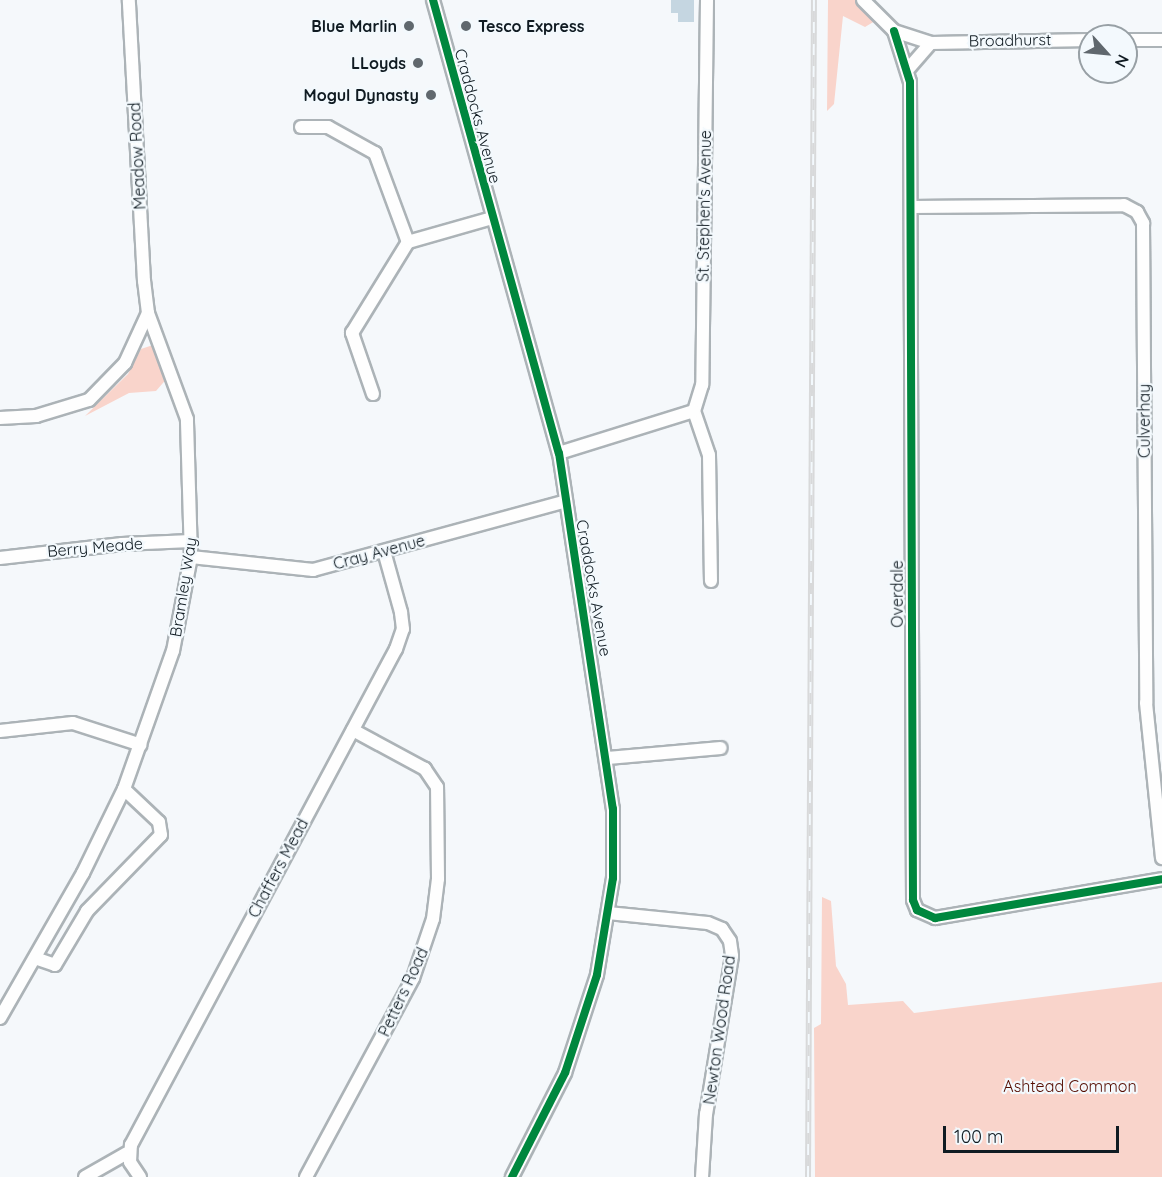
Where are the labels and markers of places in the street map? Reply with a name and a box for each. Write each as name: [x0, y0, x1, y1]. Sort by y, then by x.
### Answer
place label: Blue Marlin: [311, 16, 397, 36]
place label: Tesco Express: [478, 16, 584, 36]
marker: Blue Marlin: [402, 19, 416, 33]
marker: Tesco Express: [459, 19, 473, 33]
place label: LLoyds: [351, 53, 406, 73]
marker: LLoyds: [411, 56, 425, 70]
place label: Mogul Dynasty: [304, 85, 419, 105]
marker: Mogul Dynasty: [424, 88, 438, 102]

